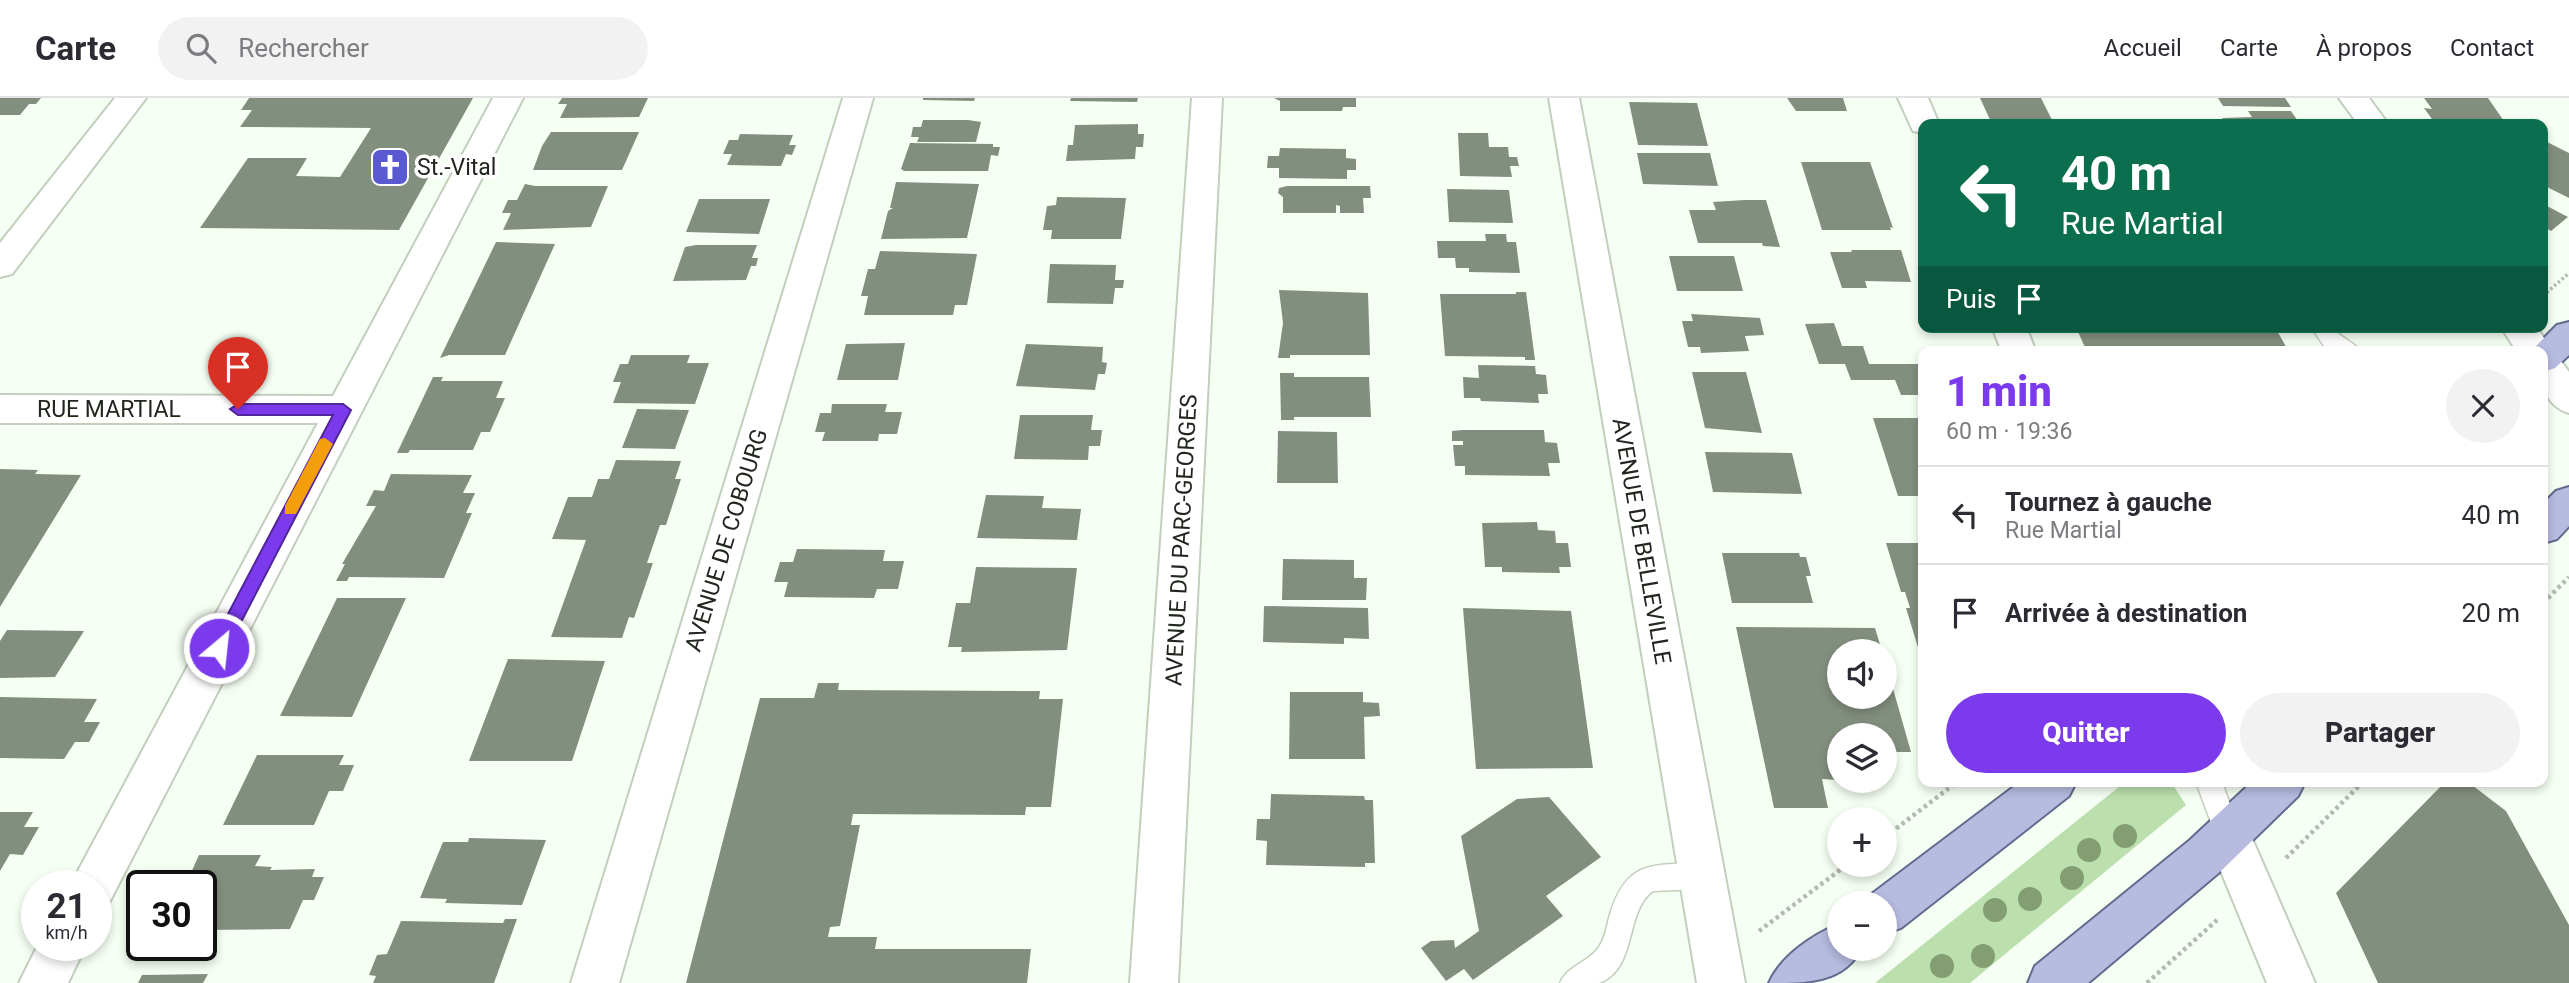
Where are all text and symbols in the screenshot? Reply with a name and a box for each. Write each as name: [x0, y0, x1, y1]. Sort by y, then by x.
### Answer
search box: [158, 17, 648, 80]
text: Carte: [35, 29, 116, 68]
icon: search: [182, 29, 220, 67]
text: Rechercher: [238, 33, 369, 63]
text: Accueil: [2103, 34, 2182, 62]
text: Carte: [2220, 34, 2278, 62]
text: À propos: [2316, 34, 2412, 62]
text: Contact: [2450, 34, 2534, 62]
text: 40 m: [2061, 145, 2172, 202]
church icon: St.-Vital: [369, 146, 411, 188]
icon: left: [1946, 147, 2037, 238]
place label: St.-Vital: [417, 154, 496, 181]
text: Rue Martial: [2061, 204, 2224, 242]
icon: arrive: [2010, 280, 2048, 318]
text: Puis: [1946, 284, 1996, 314]
pin: [208, 337, 268, 409]
icon: arrive: [219, 348, 257, 386]
text: 1 min: [1946, 367, 2052, 416]
button: close: [2446, 369, 2520, 443]
street label: AVENUE DU PARC-GEORGES: [1160, 393, 1203, 687]
street label: RUE MARTIAL: [37, 396, 181, 423]
street label: AVENUE DE BELLEVILLE: [1607, 416, 1676, 666]
text: 60 m · 19:36: [1946, 418, 2072, 445]
street label: AVENUE DE COBOURG: [680, 426, 773, 655]
text: Tournez à gauche: [2005, 487, 2212, 517]
icon: left: [1946, 496, 1984, 534]
text: 40 m: [2462, 500, 2520, 530]
text: Rue Martial: [2005, 517, 2122, 544]
icon: arrive: [1946, 594, 1984, 632]
text: Arrivée à destination: [2005, 598, 2247, 628]
text: 20 m: [2462, 598, 2520, 628]
position arrow: [182, 611, 256, 685]
map controls: [1827, 639, 1897, 961]
button: sound: [1827, 639, 1897, 709]
button: Quitter: [1946, 693, 2226, 773]
button: Partager: [2240, 693, 2520, 773]
button: layers: [1827, 723, 1897, 793]
button: +: [1827, 807, 1897, 877]
speed limit sign: 30: [126, 870, 217, 961]
text: 21: [46, 886, 87, 927]
button: −: [1827, 891, 1897, 961]
text: km/h: [45, 922, 88, 943]

